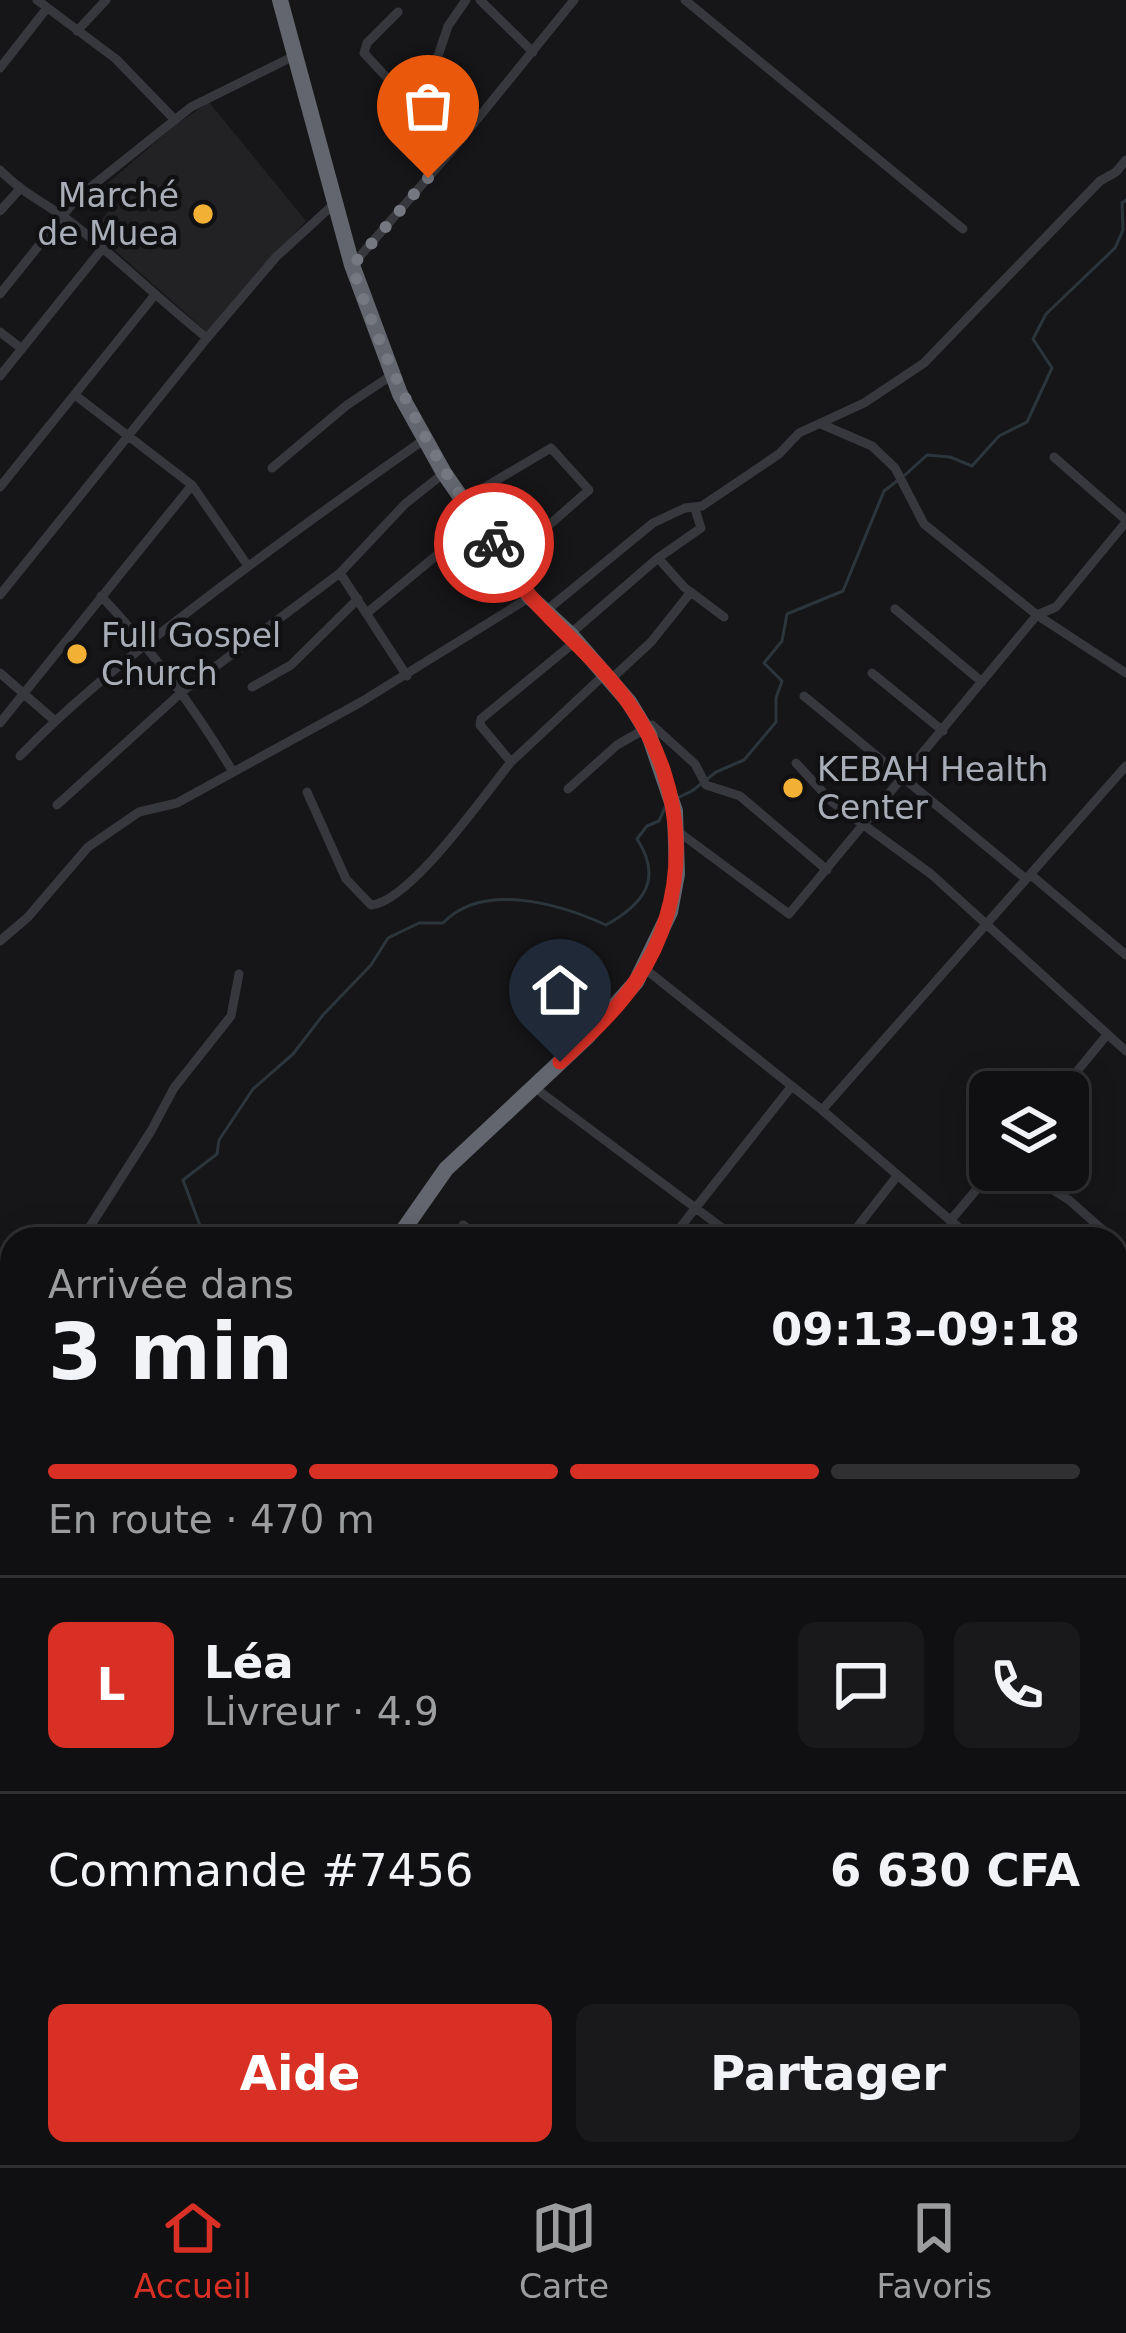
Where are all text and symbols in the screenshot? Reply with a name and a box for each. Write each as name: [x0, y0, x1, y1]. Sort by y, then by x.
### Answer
pin: [377, 55, 479, 178]
icon: bag: [395, 73, 461, 139]
place label: Marché de Muea: [37, 176, 179, 253]
marker: Marché de Muea: [190, 201, 216, 227]
courier: [434, 483, 554, 603]
icon: bike: [461, 510, 527, 576]
place label: Full Gospel Church: [101, 616, 281, 693]
marker: Full Gospel Church: [64, 641, 90, 667]
place label: KEBAH Health Center: [817, 750, 1048, 827]
marker: KEBAH Health Center: [780, 775, 806, 801]
pin: [509, 939, 611, 1062]
icon: home: [527, 957, 593, 1023]
map controls: [969, 1071, 1089, 1191]
button: layers: [969, 1071, 1089, 1191]
text: Arrivée dans: [48, 1262, 294, 1307]
text: 09:13–09:18: [771, 1303, 1080, 1356]
text: 3 min: [48, 1307, 293, 1397]
text: En route · 470 m: [48, 1497, 375, 1542]
button: chat: [798, 1622, 924, 1748]
button: phone: [954, 1622, 1080, 1748]
text: Léa: [204, 1636, 294, 1689]
text: L: [97, 1658, 125, 1711]
text: Livreur · 4.9: [204, 1689, 439, 1734]
text: Commande #7456: [48, 1844, 474, 1897]
text: 6 630 CFA: [830, 1844, 1080, 1897]
button: Aide: [48, 2004, 552, 2142]
button: Partager: [576, 2004, 1080, 2142]
tab: Accueil: [134, 2195, 252, 2306]
tab: Carte: [519, 2195, 609, 2306]
tab: Favoris: [876, 2195, 992, 2306]

